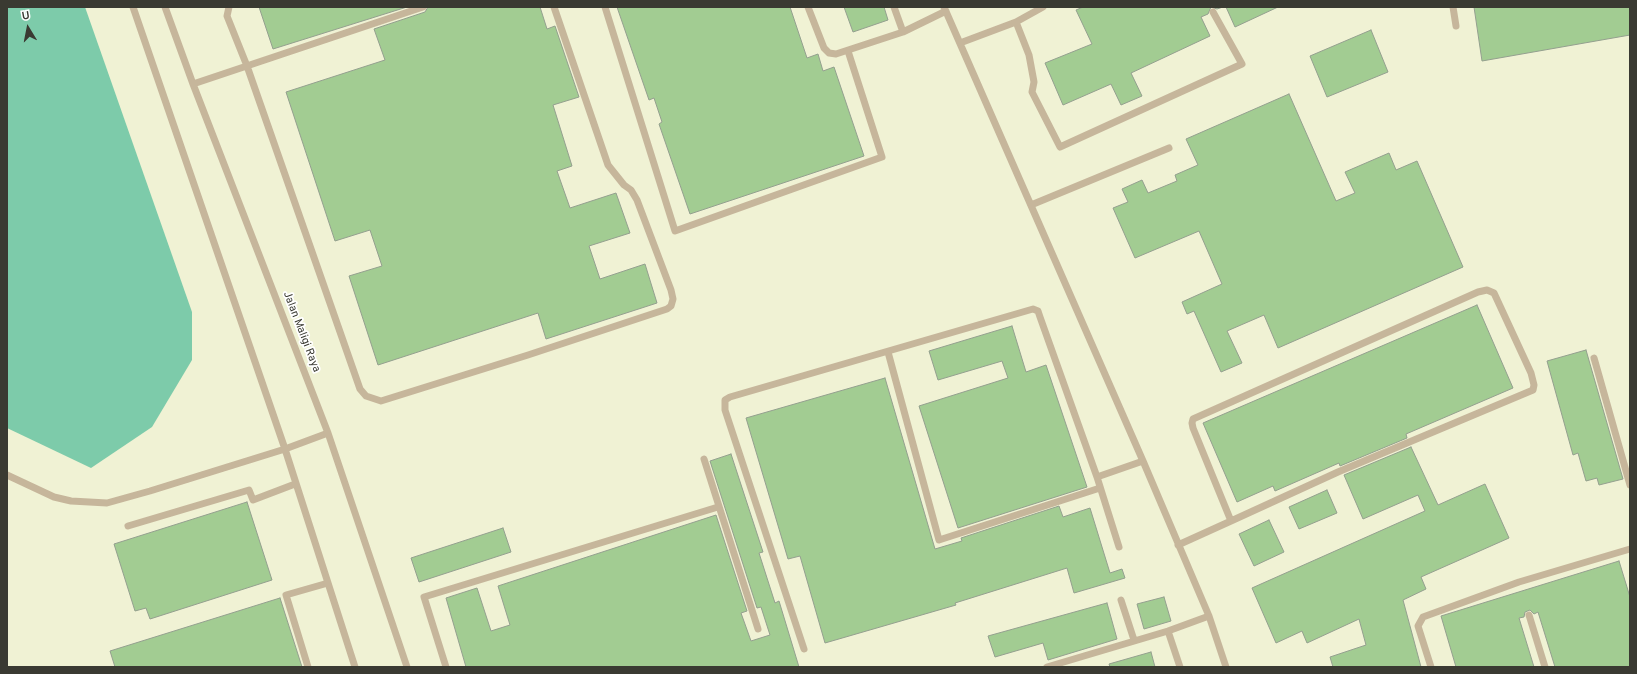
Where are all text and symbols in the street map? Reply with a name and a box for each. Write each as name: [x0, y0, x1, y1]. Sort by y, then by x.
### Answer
north arrow: [8, 8, 48, 48]
text: U: [21, 9, 31, 24]
street label: Jalan Maligi Raya: [280, 290, 322, 374]

